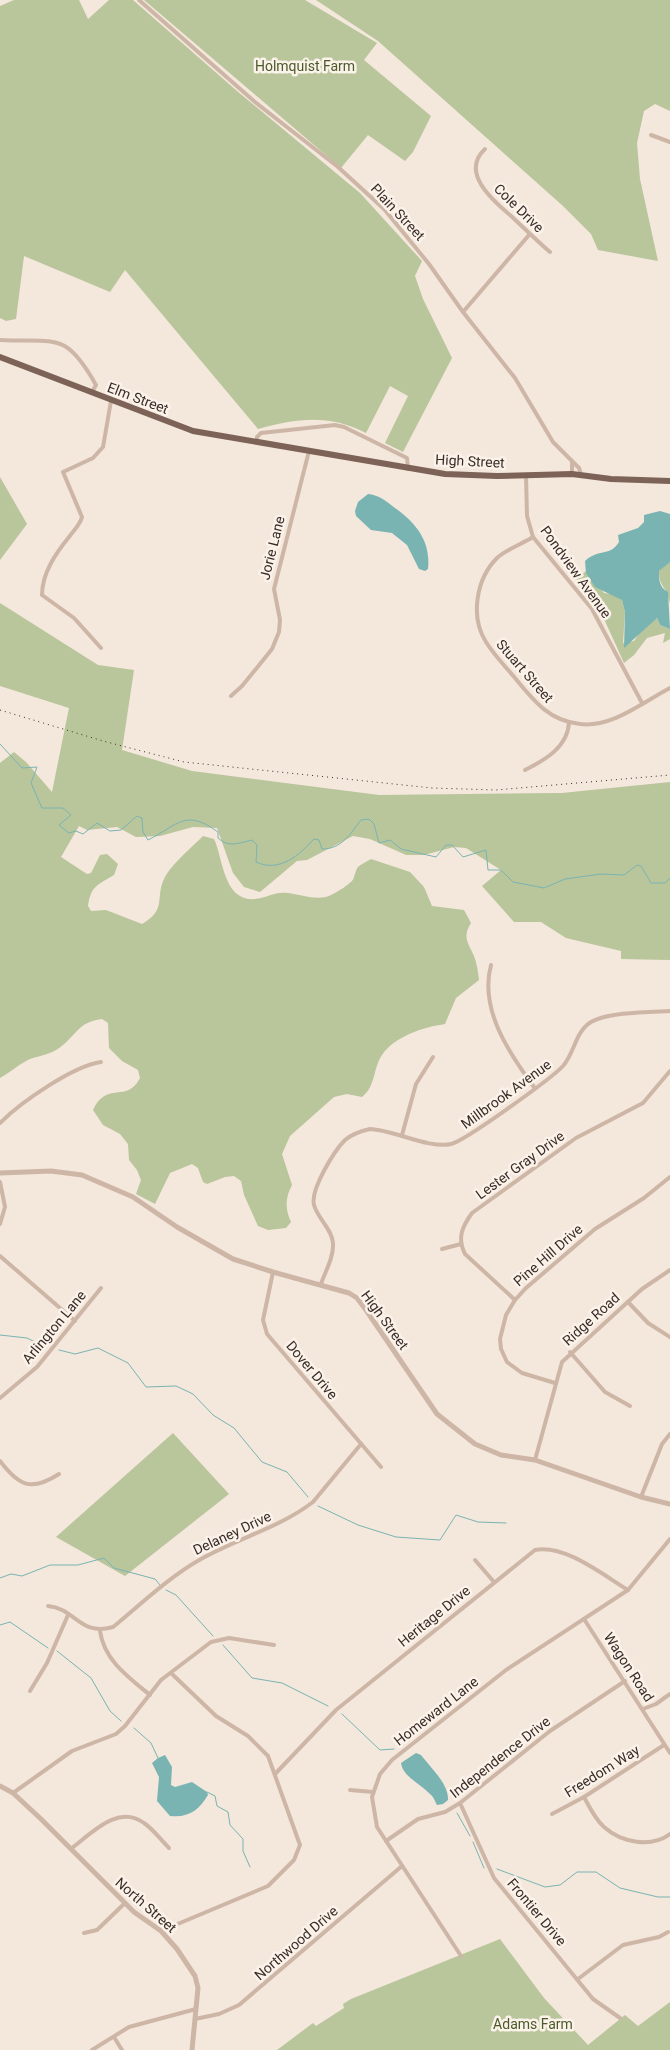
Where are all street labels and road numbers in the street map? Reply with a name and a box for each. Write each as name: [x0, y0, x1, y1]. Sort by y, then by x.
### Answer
street label: Plain Street: [368, 180, 428, 244]
street label: Cole Drive: [491, 180, 547, 236]
street label: Elm Street: [105, 379, 171, 417]
street label: High Street: [435, 451, 505, 471]
street label: Jorie Lane: [256, 514, 288, 582]
street label: Pondview Avenue: [537, 523, 615, 621]
street label: Stuart Street: [493, 636, 557, 706]
street label: Millbrook Avenue: [458, 1056, 554, 1132]
street label: Lester Gray Drive: [473, 1128, 567, 1202]
street label: Pine Hill Drive: [510, 1221, 586, 1289]
street label: Arlington Lane: [19, 1287, 89, 1367]
street label: High Street: [358, 1287, 412, 1353]
street label: Ridge Road: [559, 1289, 623, 1349]
street label: Dover Drive: [283, 1338, 341, 1402]
street label: Delaney Drive: [190, 1508, 274, 1558]
street label: Heritage Drive: [395, 1582, 473, 1650]
street label: Wagon Road: [601, 1630, 657, 1704]
street label: Homeward Lane: [391, 1673, 481, 1749]
street label: Independence Drive: [447, 1713, 553, 1801]
street label: Freedom Way: [562, 1741, 643, 1800]
street label: North Street: [112, 1874, 180, 1936]
street label: Frontier Drive: [504, 1875, 570, 1949]
street label: Northwood Drive: [251, 1903, 341, 1983]

